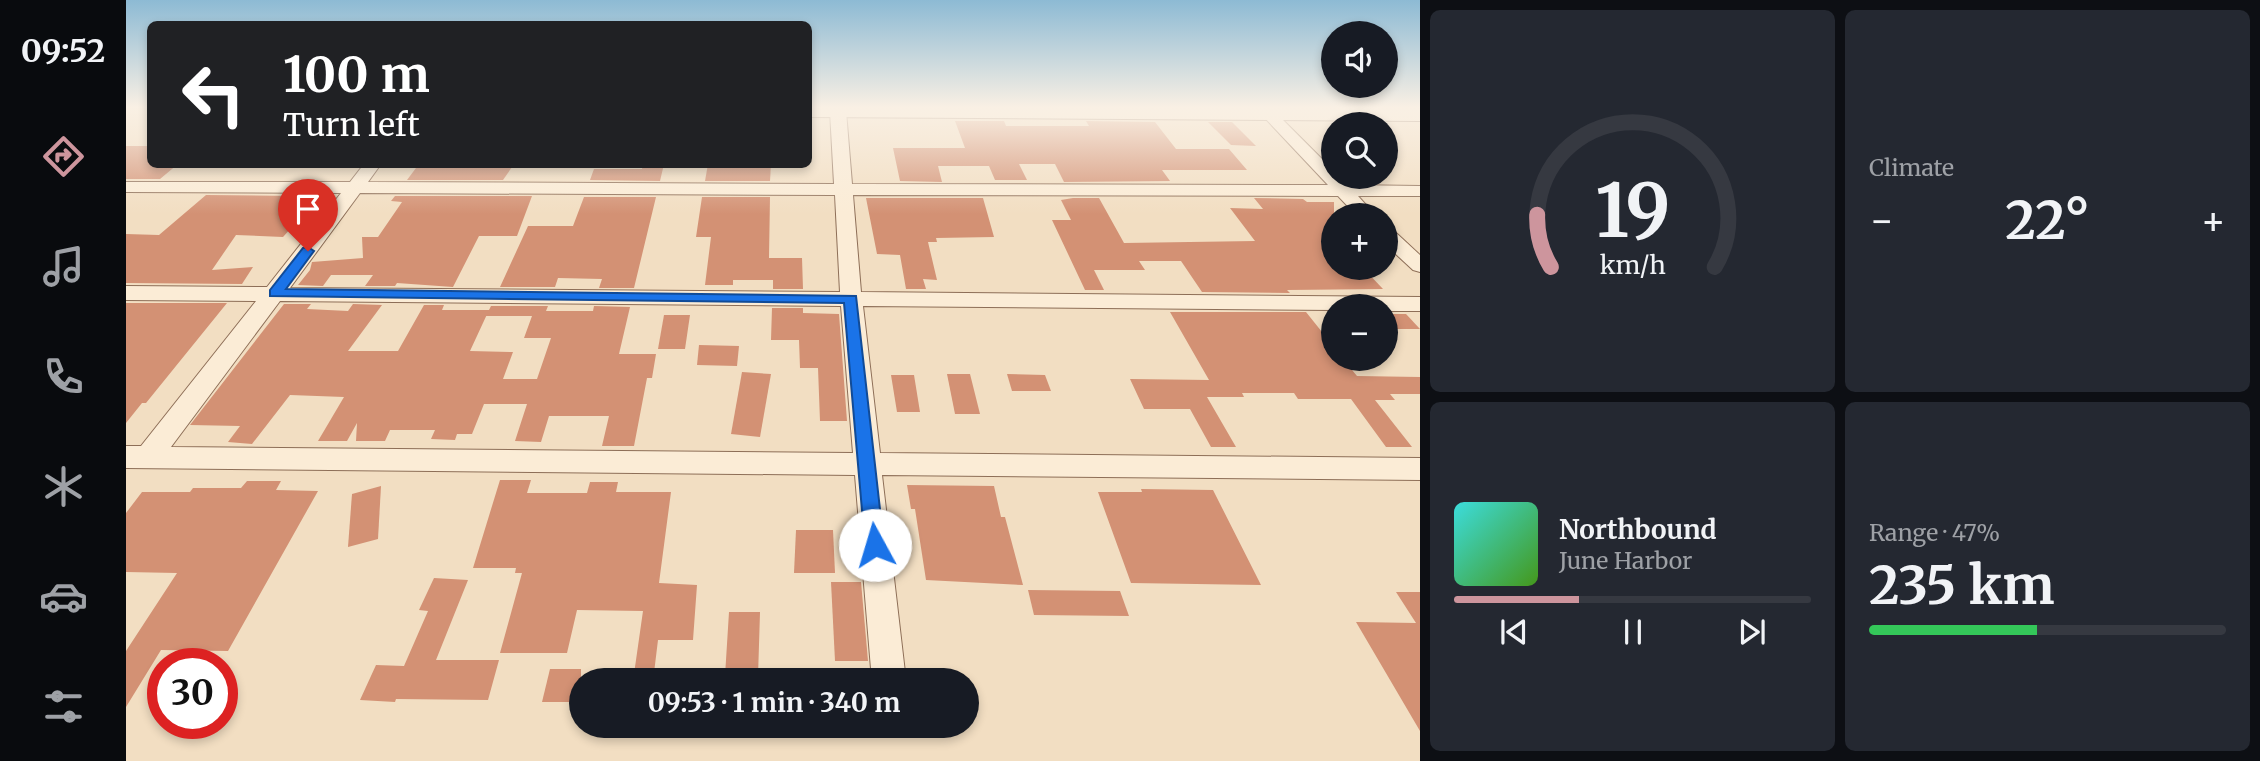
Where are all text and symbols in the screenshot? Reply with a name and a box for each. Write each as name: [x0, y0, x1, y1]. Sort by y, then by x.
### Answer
map controls: [1321, 21, 1398, 371]
button: sound: [1321, 21, 1398, 98]
text: 09:52: [21, 31, 105, 71]
text: 100 m: [283, 44, 430, 105]
icon: left: [168, 49, 259, 140]
text: Turn left: [283, 105, 420, 145]
button: search: [1321, 112, 1398, 189]
icon: directions: [39, 132, 88, 181]
text: Climate: [1869, 153, 1954, 182]
text: 19: [1595, 165, 1670, 257]
pin: [278, 179, 338, 251]
text: 22°: [2005, 188, 2090, 253]
icon: arrive: [289, 190, 327, 228]
text: −: [1869, 197, 1894, 244]
text: +: [2201, 197, 2226, 244]
button: +: [1321, 203, 1398, 280]
icon: music: [39, 242, 88, 291]
text: km/h: [1599, 249, 1666, 281]
button: −: [1321, 294, 1398, 371]
icon: phone: [39, 352, 88, 401]
icon: climate: [39, 462, 88, 511]
position arrow: [838, 508, 912, 582]
text: Northbound: [1559, 513, 1717, 546]
text: Range · 47%: [1869, 518, 2000, 547]
text: June Harbor: [1559, 546, 1692, 575]
text: 235 km: [1869, 553, 2055, 618]
icon: car: [39, 572, 88, 621]
icon: previous: [1495, 613, 1533, 651]
icon: pause: [1614, 613, 1652, 651]
icon: next: [1733, 613, 1771, 651]
speed limit sign: 30: [147, 648, 238, 739]
icon: filters: [39, 682, 88, 731]
text: 09:53 · 1 min · 340 m: [648, 686, 900, 719]

